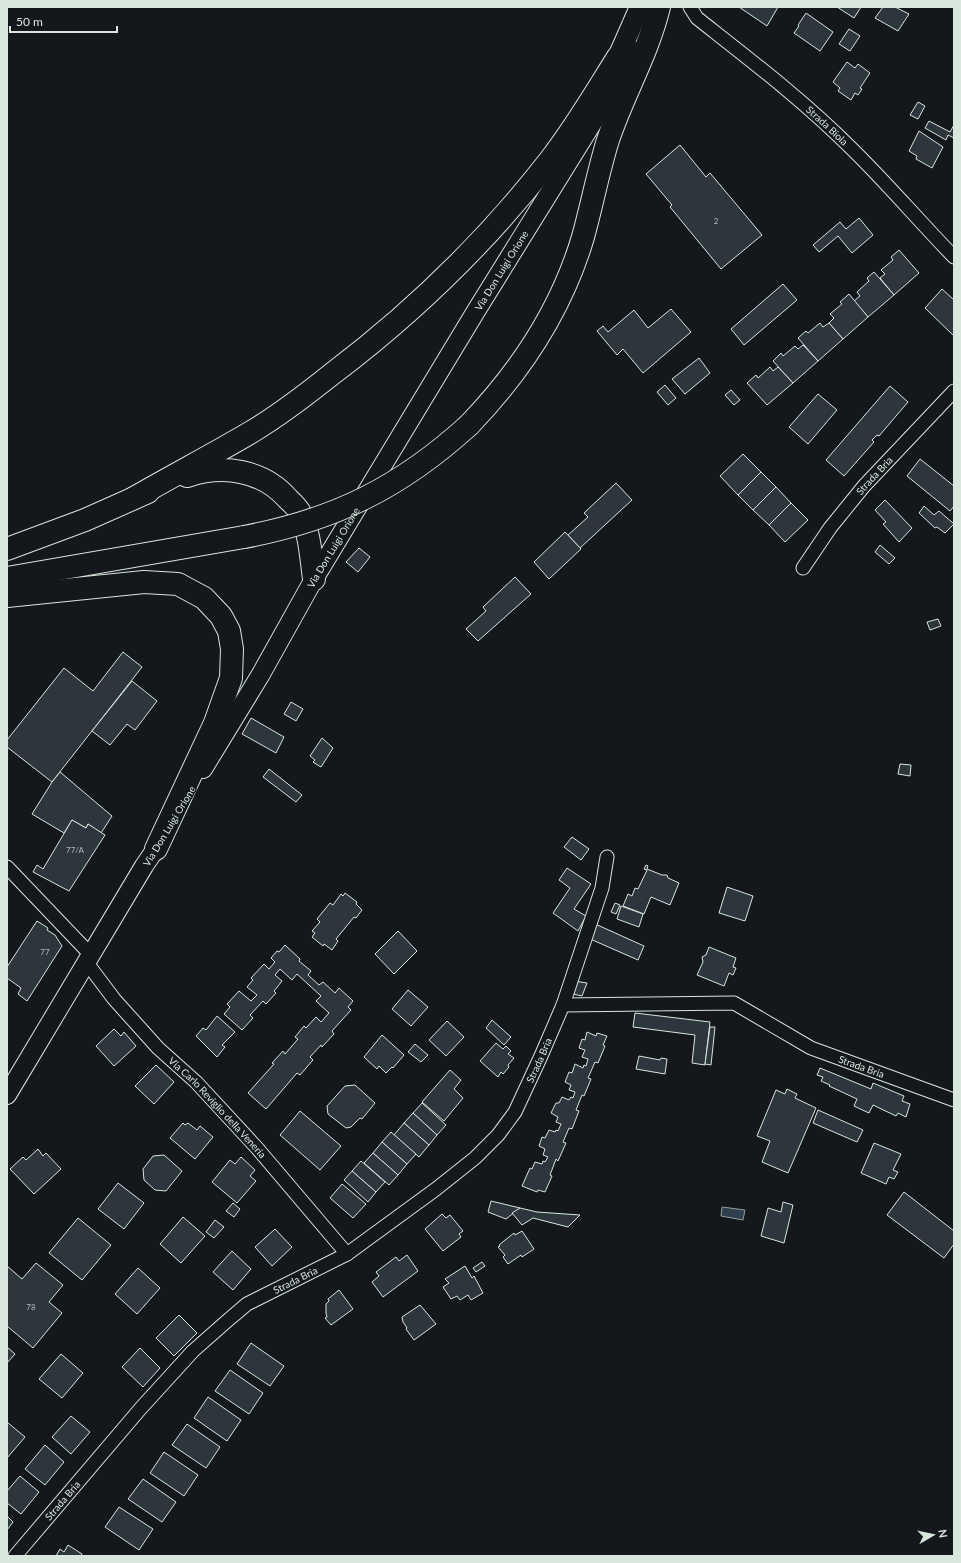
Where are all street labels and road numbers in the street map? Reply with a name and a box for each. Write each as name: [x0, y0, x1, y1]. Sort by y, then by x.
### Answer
street label: Strada Biola: [804, 103, 851, 148]
street label: Via Don Luigi Orione: [472, 228, 530, 313]
street label: Strada Bria: [854, 454, 895, 497]
street label: Via Don Luigi Orione: [304, 505, 362, 590]
street label: Via Don Luigi Orione: [140, 784, 198, 868]
street label: Strada Bria: [523, 1036, 554, 1085]
street label: Strada Bria: [837, 1053, 886, 1080]
street label: Via Carlo Reviglio della Veneria: [166, 1054, 269, 1160]
street label: Strada Bria: [271, 1264, 319, 1296]
street label: Strada Bria: [42, 1478, 82, 1523]

